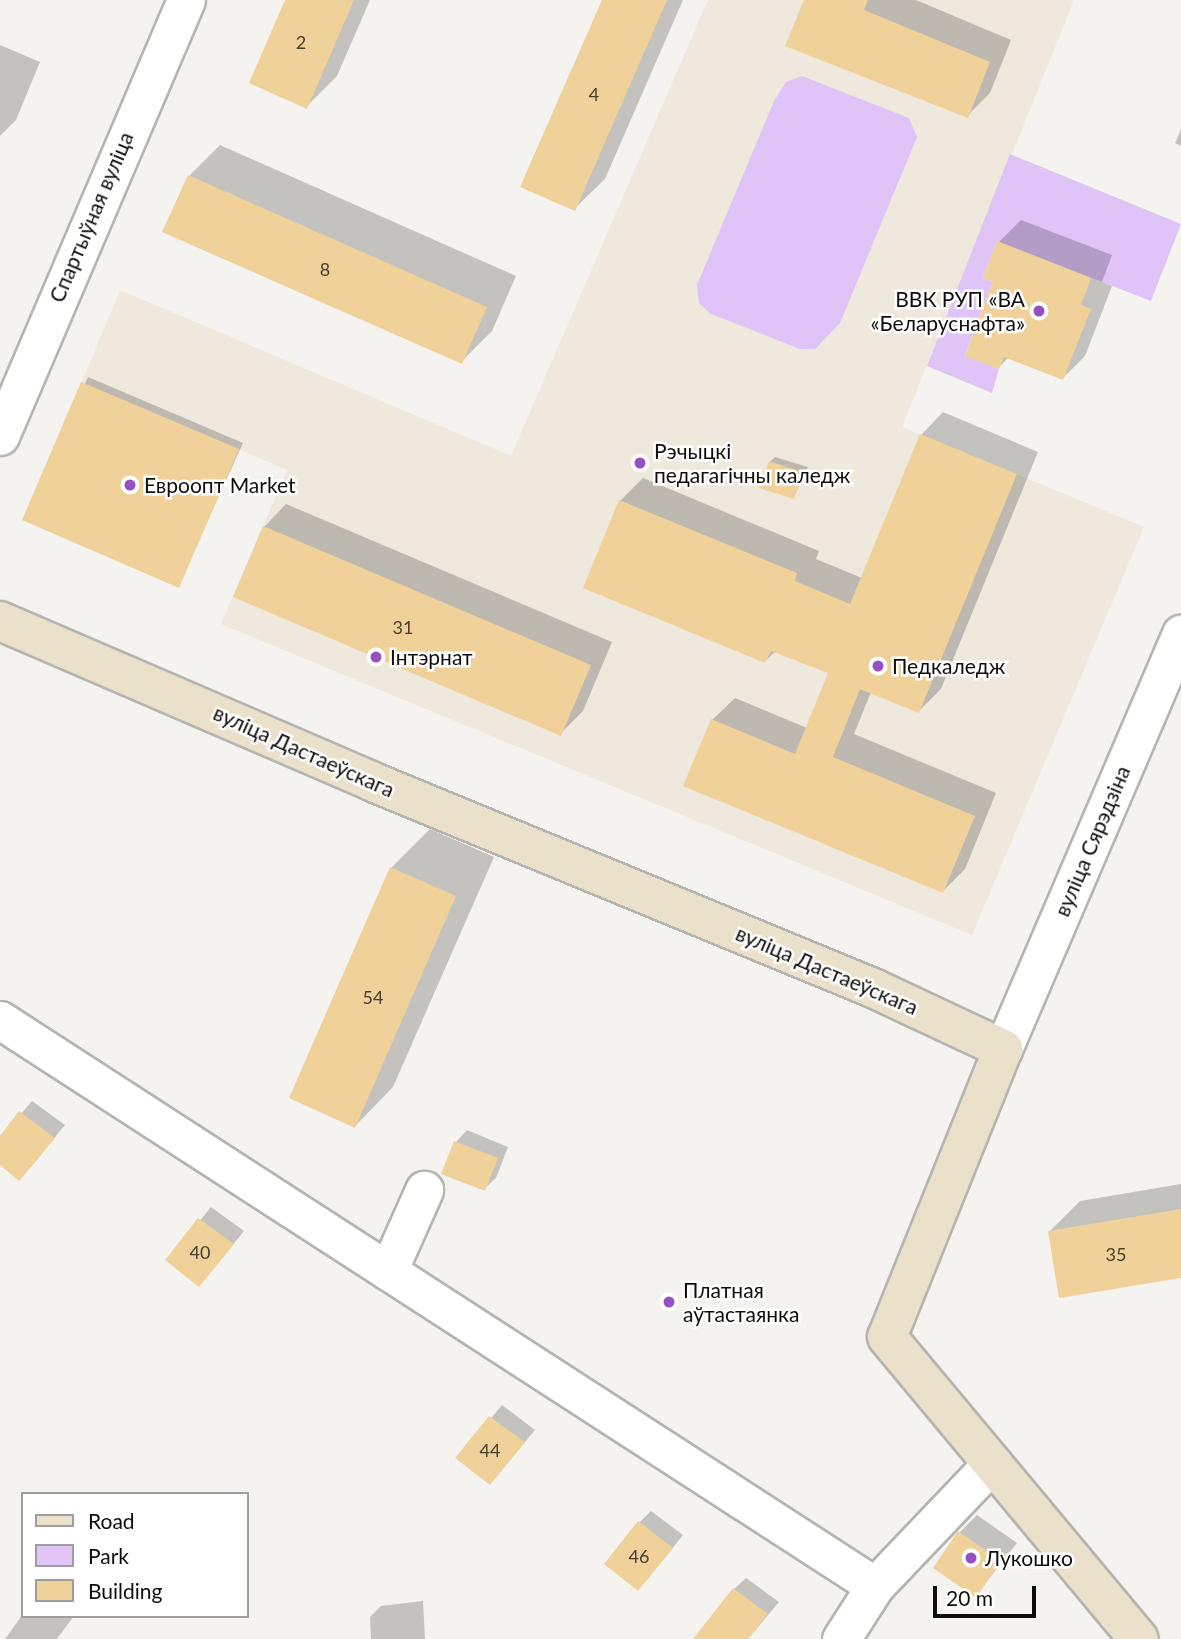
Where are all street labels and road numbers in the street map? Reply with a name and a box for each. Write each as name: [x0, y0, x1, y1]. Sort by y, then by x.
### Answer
street label: Спартыўная вуліца: [44, 128, 138, 306]
street label: вуліца Дастаеўскага: [210, 700, 398, 802]
street label: вуліца Сярэдзіна: [1049, 762, 1135, 920]
street label: вуліца Дастаеўскага: [732, 920, 922, 1020]

